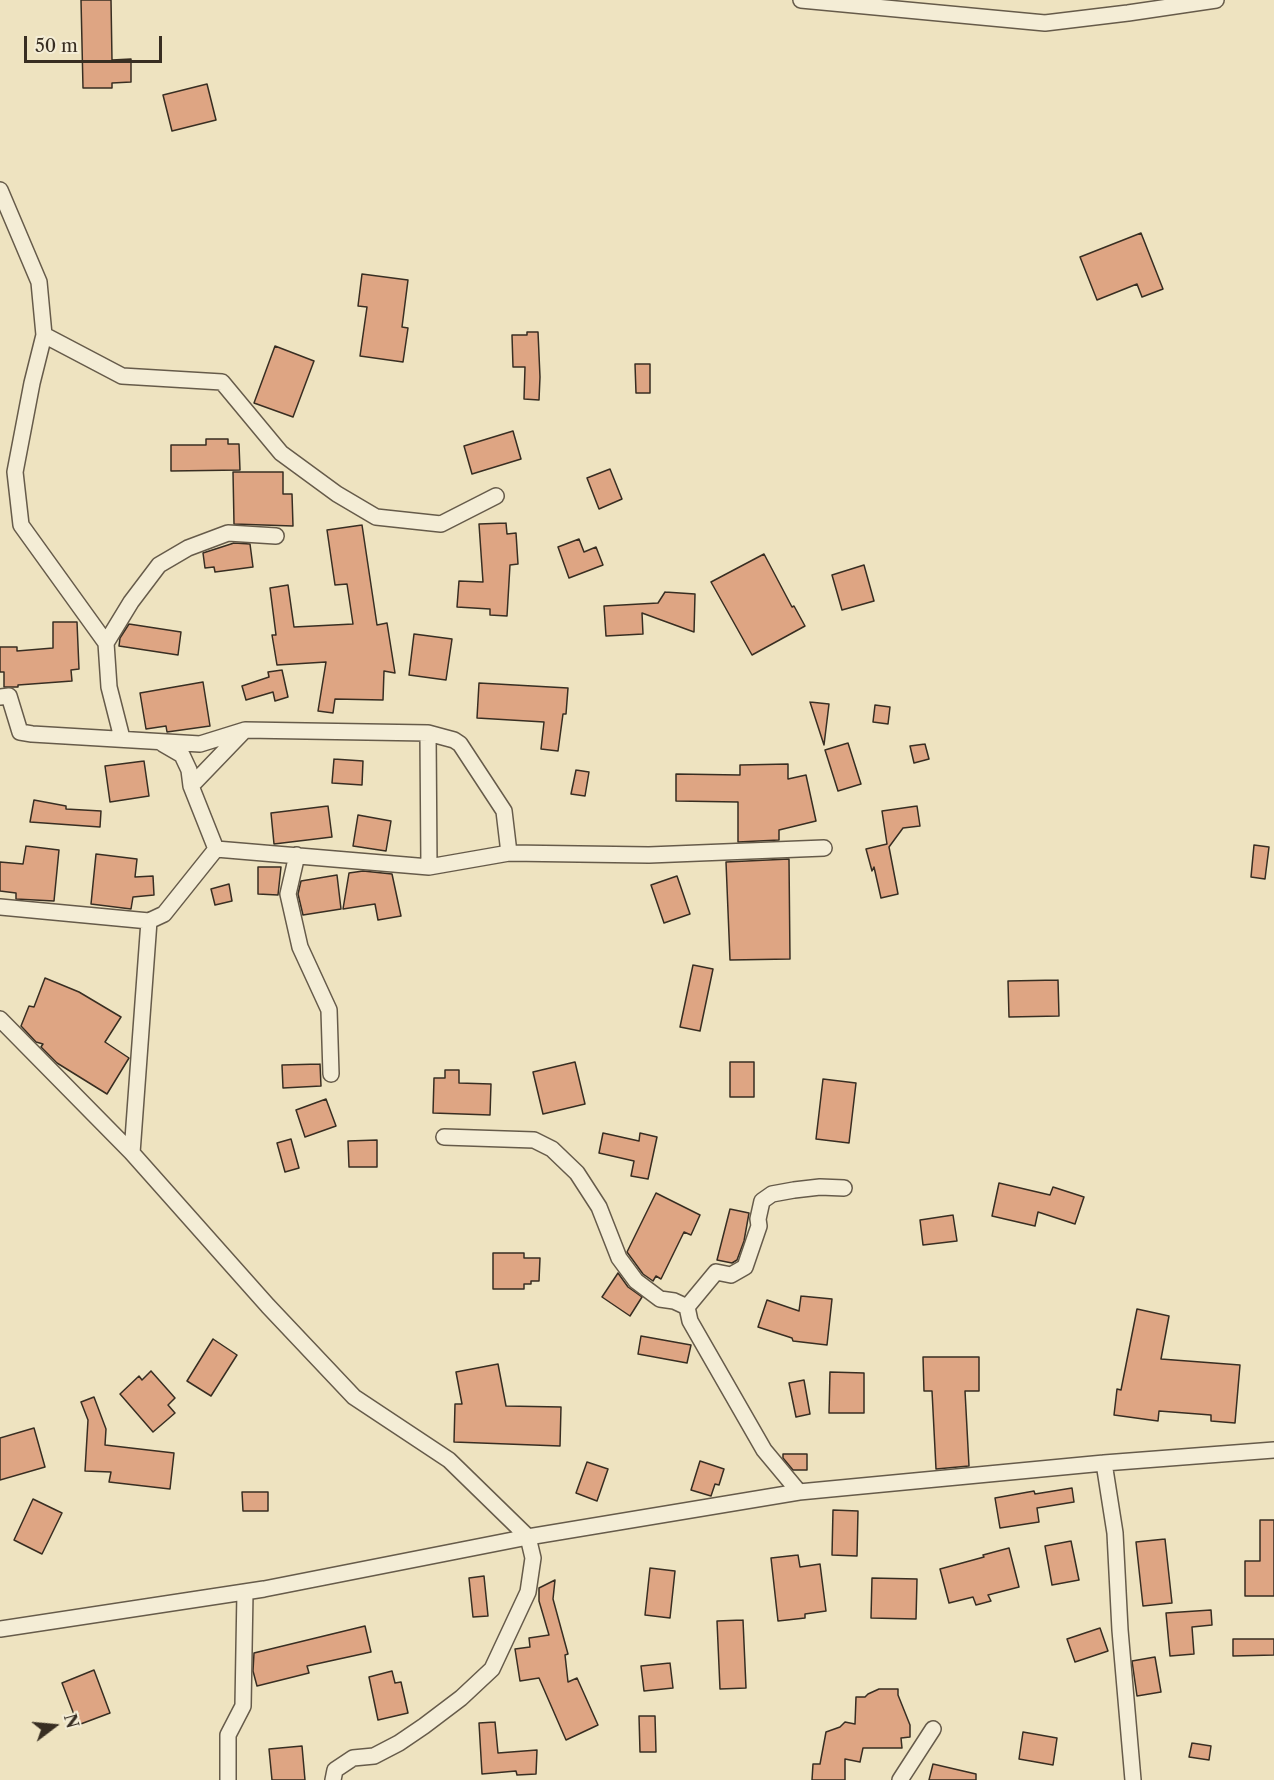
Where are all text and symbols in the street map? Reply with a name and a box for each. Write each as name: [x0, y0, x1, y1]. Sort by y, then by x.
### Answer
scale bar: [27, 24, 165, 62]
text: 50 m: [35, 35, 78, 57]
north arrow: [24, 1696, 84, 1756]
text: N: [60, 1712, 83, 1730]

